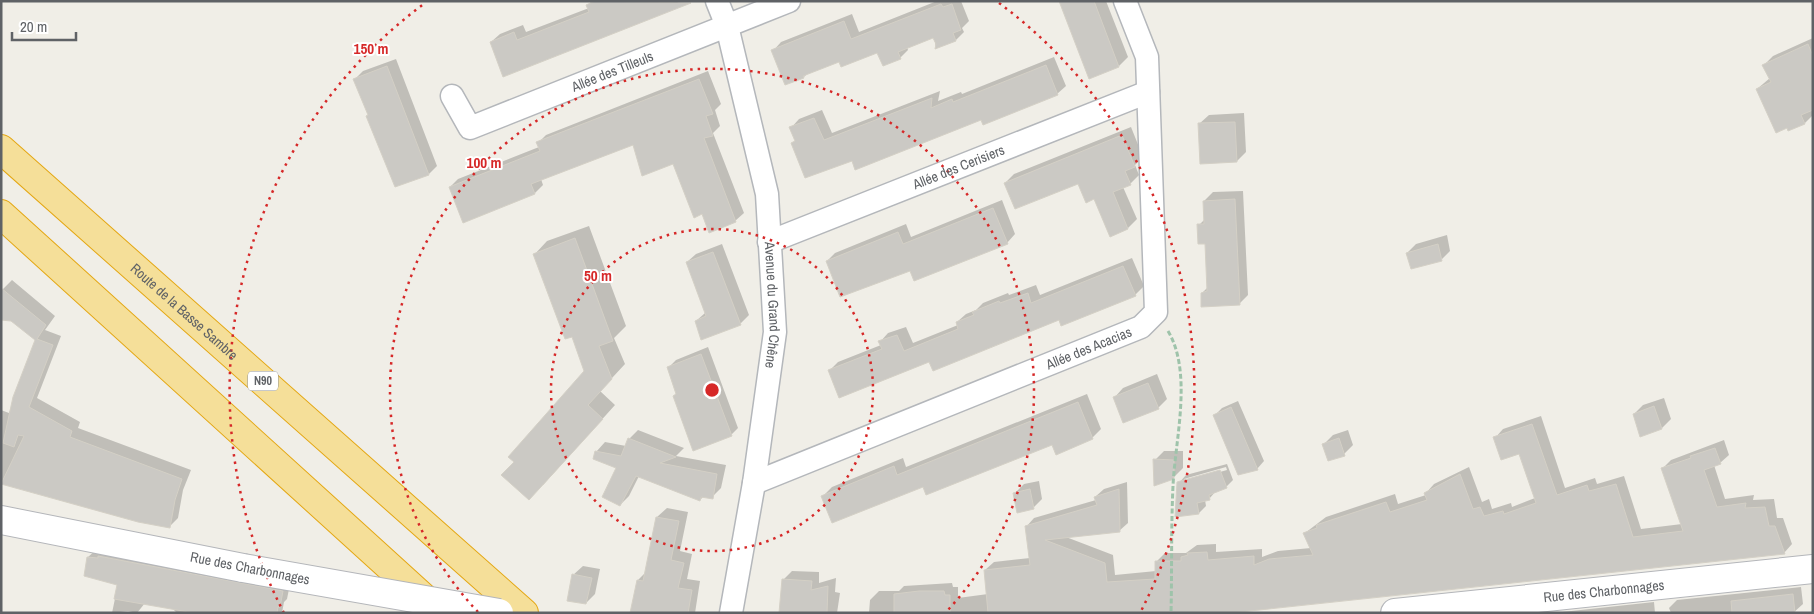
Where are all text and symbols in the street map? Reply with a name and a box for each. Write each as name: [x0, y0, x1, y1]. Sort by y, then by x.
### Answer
scale bar: [12, 10, 76, 42]
text: 20 m: [20, 16, 47, 37]
text: 150 m: [354, 38, 388, 59]
street label: Allée des Tilleuls: [568, 47, 656, 96]
street label: Allée des Cerisiers: [909, 141, 1007, 194]
text: 100 m: [467, 152, 501, 173]
street label: Avenue du Grand Chêne: [761, 240, 784, 370]
street label: Route de la Basse Sambre: [127, 259, 242, 364]
text: 50 m: [584, 265, 612, 286]
street label: Allée des Acacias: [1042, 323, 1135, 374]
road number: N90: [248, 372, 278, 391]
centre of rings: [703, 381, 721, 399]
street label: Rue des Charbonnages: [189, 548, 311, 588]
street label: Rue des Charbonnages: [1543, 576, 1665, 606]

